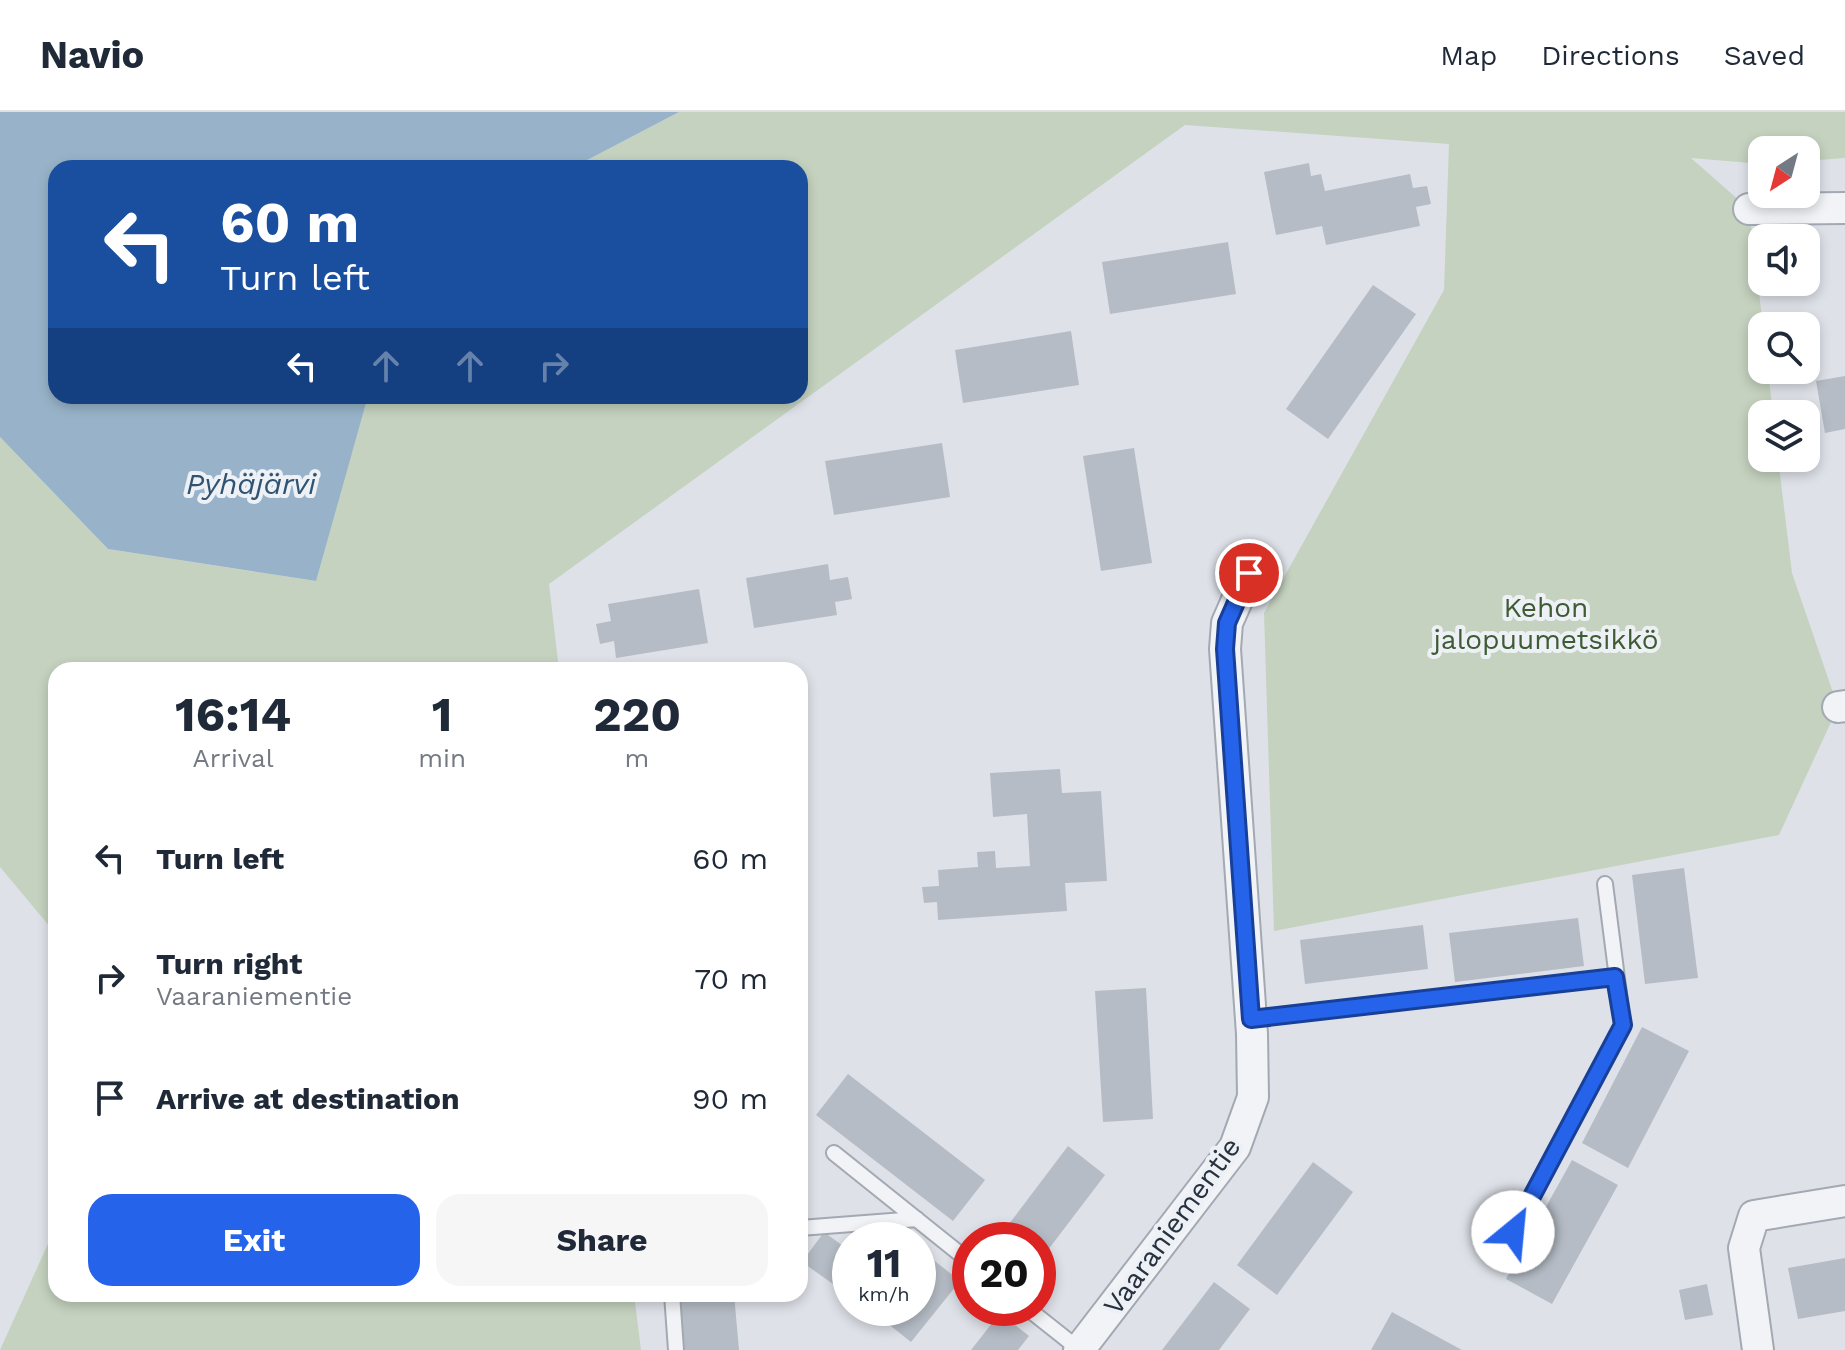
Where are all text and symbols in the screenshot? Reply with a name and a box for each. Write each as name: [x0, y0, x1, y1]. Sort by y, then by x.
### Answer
text: Navio: [40, 33, 144, 77]
text: Map: [1440, 39, 1497, 72]
text: Directions: [1541, 39, 1680, 72]
text: Saved: [1724, 39, 1805, 72]
north arrow: [1748, 136, 1820, 208]
map controls: [1748, 136, 1820, 472]
text: 60 m: [220, 190, 359, 256]
icon: left: [88, 192, 192, 296]
button: sound: [1748, 224, 1820, 296]
text: Turn left: [220, 257, 370, 299]
button: search: [1748, 312, 1820, 384]
icon: left: [280, 344, 324, 388]
icon: ahead: [364, 344, 408, 388]
icon: ahead: [448, 344, 492, 388]
icon: right: [532, 344, 576, 388]
button: layers: [1748, 400, 1820, 472]
water label: Pyhäjärvi: [186, 466, 317, 501]
pin: [1215, 539, 1283, 607]
icon: arrive: [1227, 551, 1271, 595]
park label: Kehon jalopuumetsikkö: [1430, 591, 1659, 656]
text: 16:14: [175, 686, 291, 743]
text: 1: [432, 686, 452, 743]
text: 220: [593, 686, 681, 743]
text: Arrival: [193, 743, 274, 773]
text: min: [418, 743, 466, 773]
text: m: [625, 743, 649, 773]
icon: left: [88, 836, 132, 880]
text: Turn left: [156, 841, 284, 876]
text: 60 m: [692, 841, 768, 876]
text: Turn right: [156, 946, 302, 981]
icon: right: [88, 956, 132, 1000]
text: 70 m: [694, 961, 768, 996]
text: Vaaraniementie: [156, 981, 352, 1011]
icon: arrive: [88, 1076, 132, 1120]
text: Arrive at destination: [156, 1081, 460, 1116]
text: 90 m: [692, 1081, 768, 1116]
street label: Vaaraniementie: [1097, 1131, 1247, 1321]
position arrow: [1471, 1190, 1555, 1274]
button: Exit: [88, 1194, 420, 1286]
button: Share: [436, 1194, 768, 1286]
speed limit sign: 20: [952, 1222, 1056, 1326]
text: 11: [867, 1240, 901, 1287]
text: km/h: [858, 1282, 910, 1306]

